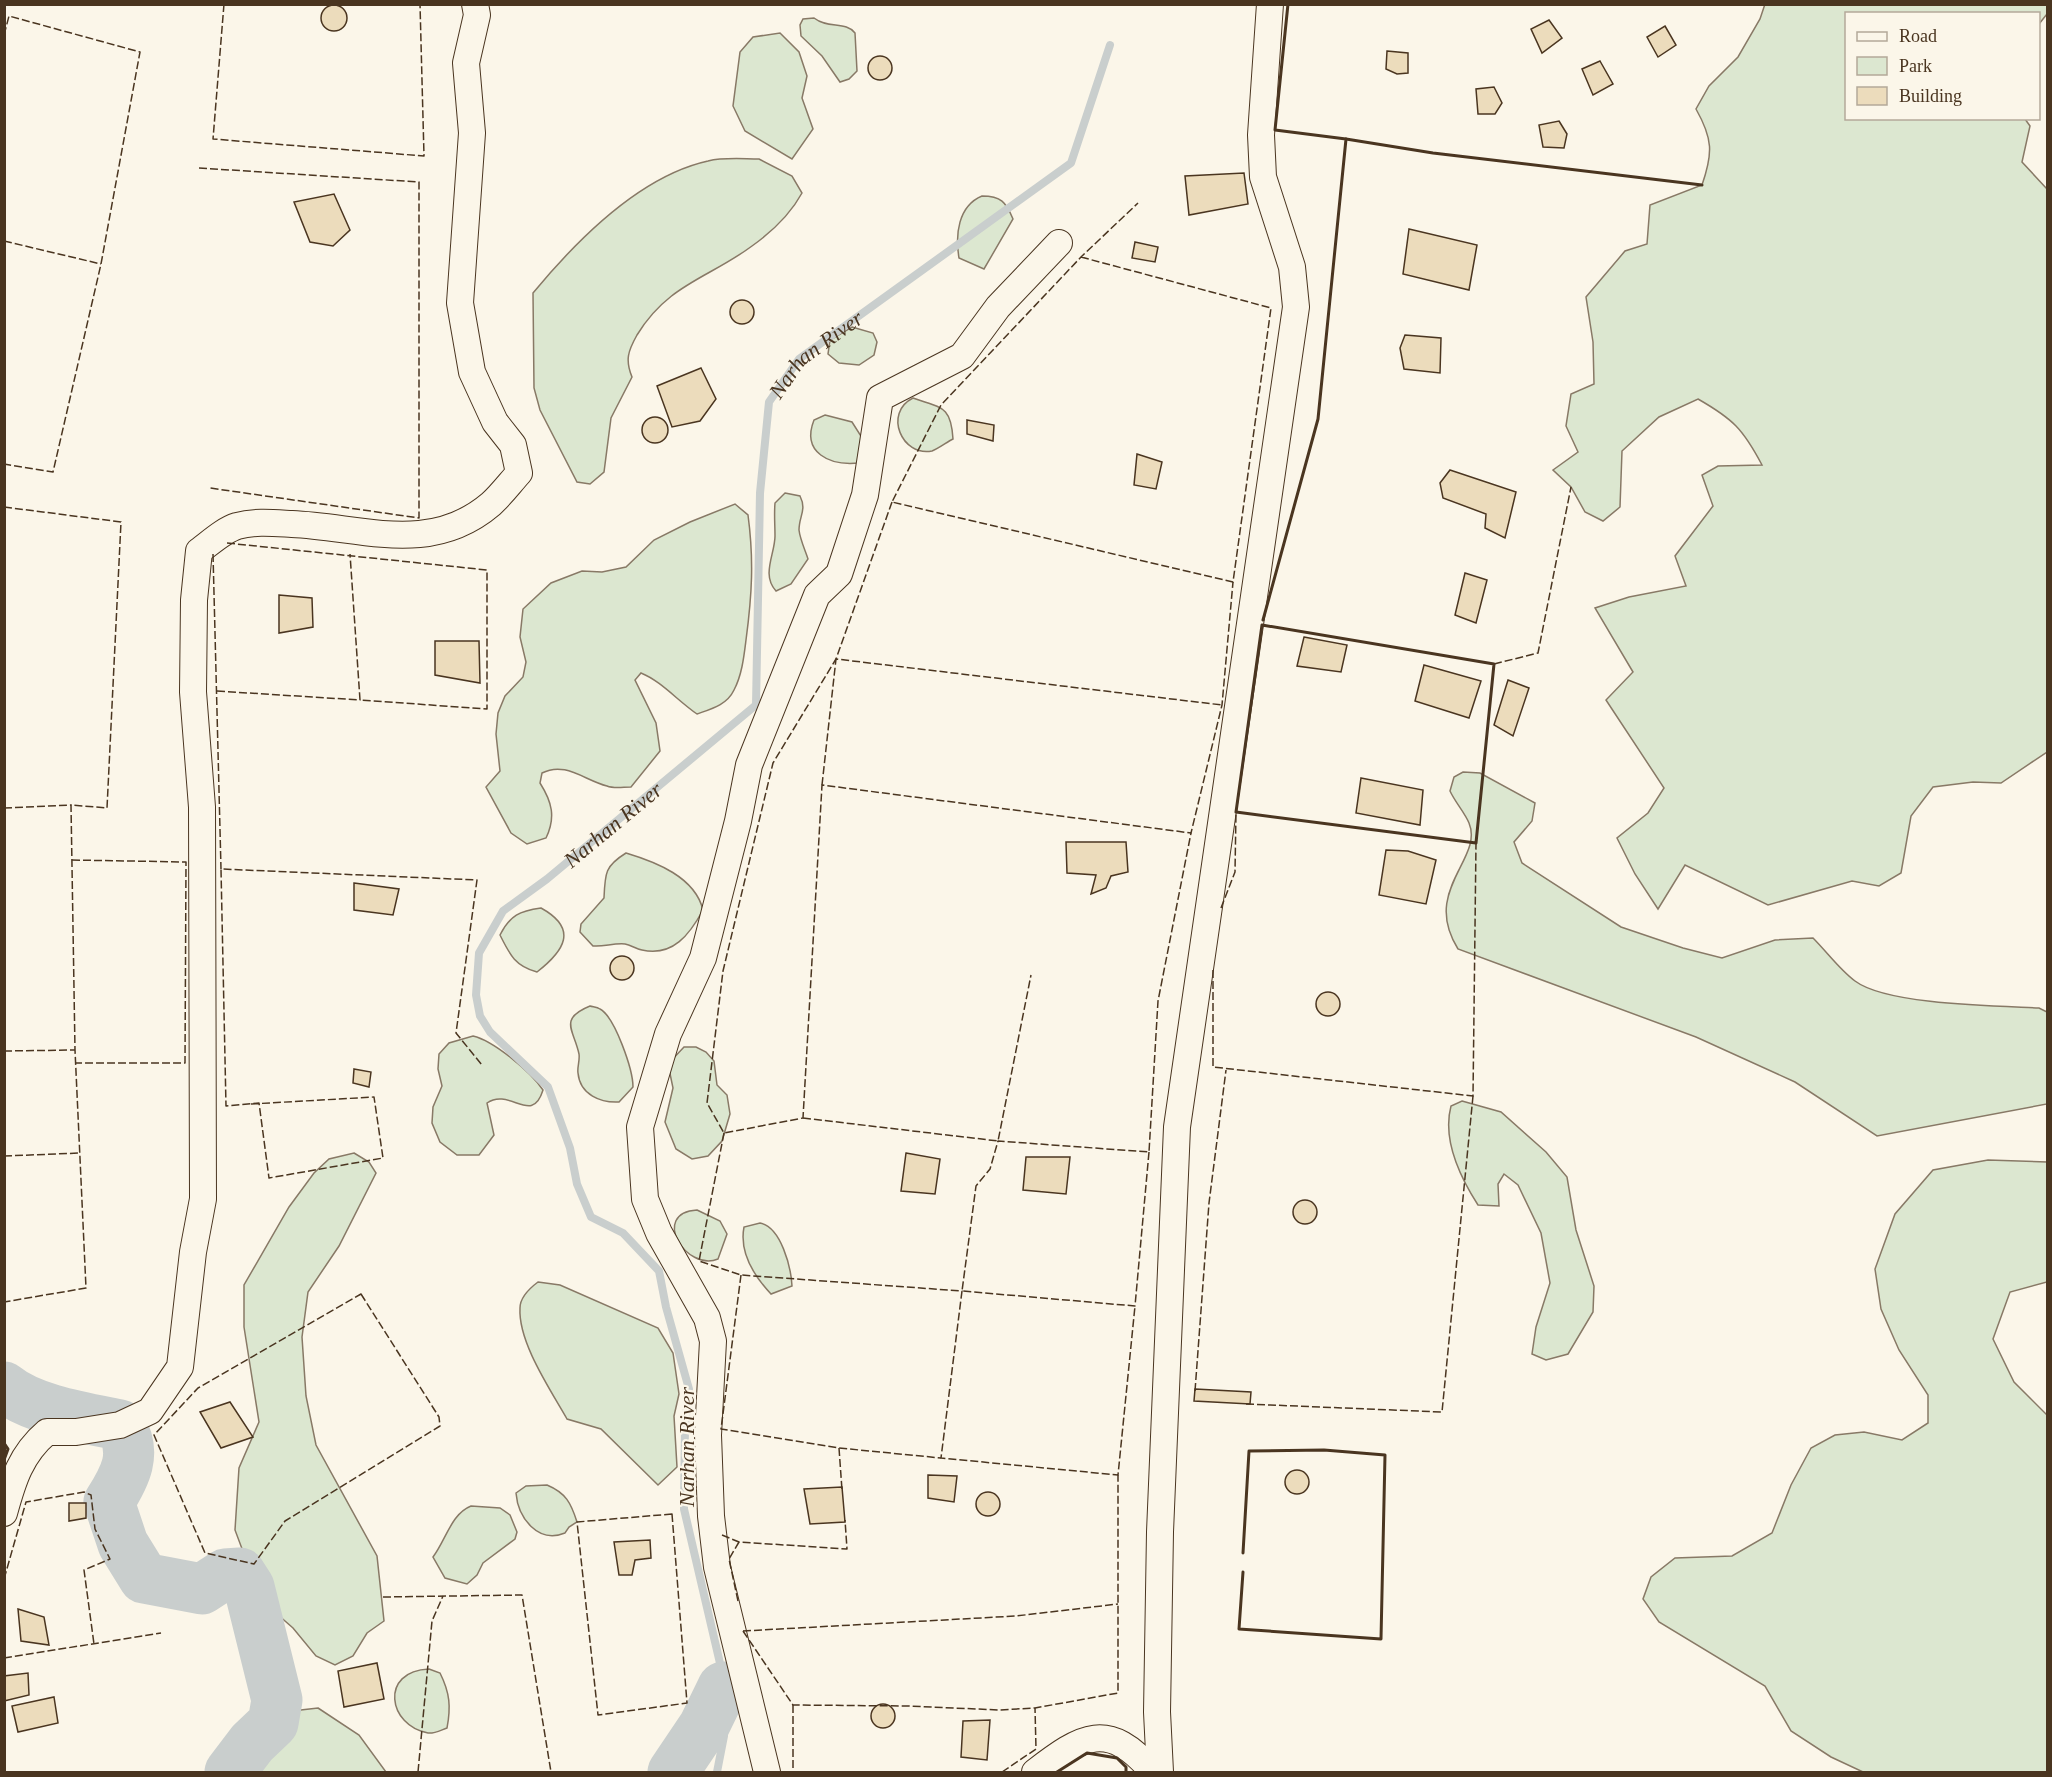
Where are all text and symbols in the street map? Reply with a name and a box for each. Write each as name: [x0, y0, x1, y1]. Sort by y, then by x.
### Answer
legend: [1845, 12, 2040, 120]
text: Road: [1899, 26, 1937, 46]
text: Park: [1899, 56, 1932, 76]
text: Building: [1899, 86, 1962, 106]
water label: Narhan River: [763, 305, 868, 404]
water label: Narhan River: [558, 776, 667, 873]
water label: Narhan River: [674, 1387, 699, 1508]

